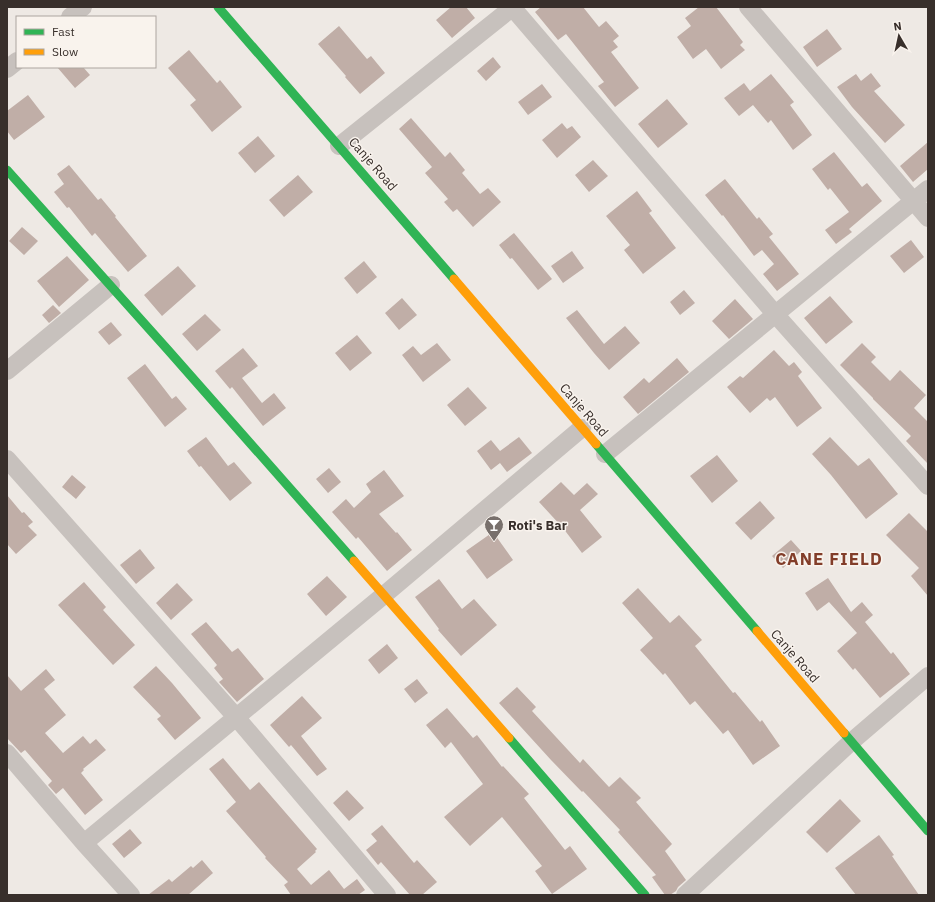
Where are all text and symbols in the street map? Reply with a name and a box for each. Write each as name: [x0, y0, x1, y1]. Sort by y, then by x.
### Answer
legend: [16, 16, 156, 68]
north arrow: [879, 16, 919, 56]
text: N: [892, 19, 902, 34]
text: Fast: [52, 24, 75, 39]
text: Slow: [52, 44, 78, 59]
street label: Canje Road: [345, 134, 401, 194]
street label: Canje Road: [556, 380, 612, 440]
bar icon: Roti's Bar: [483, 514, 505, 542]
place label: Roti's Bar: [508, 517, 567, 534]
district label: CANE FIELD: [775, 548, 883, 570]
street label: Canje Road: [767, 626, 823, 686]

